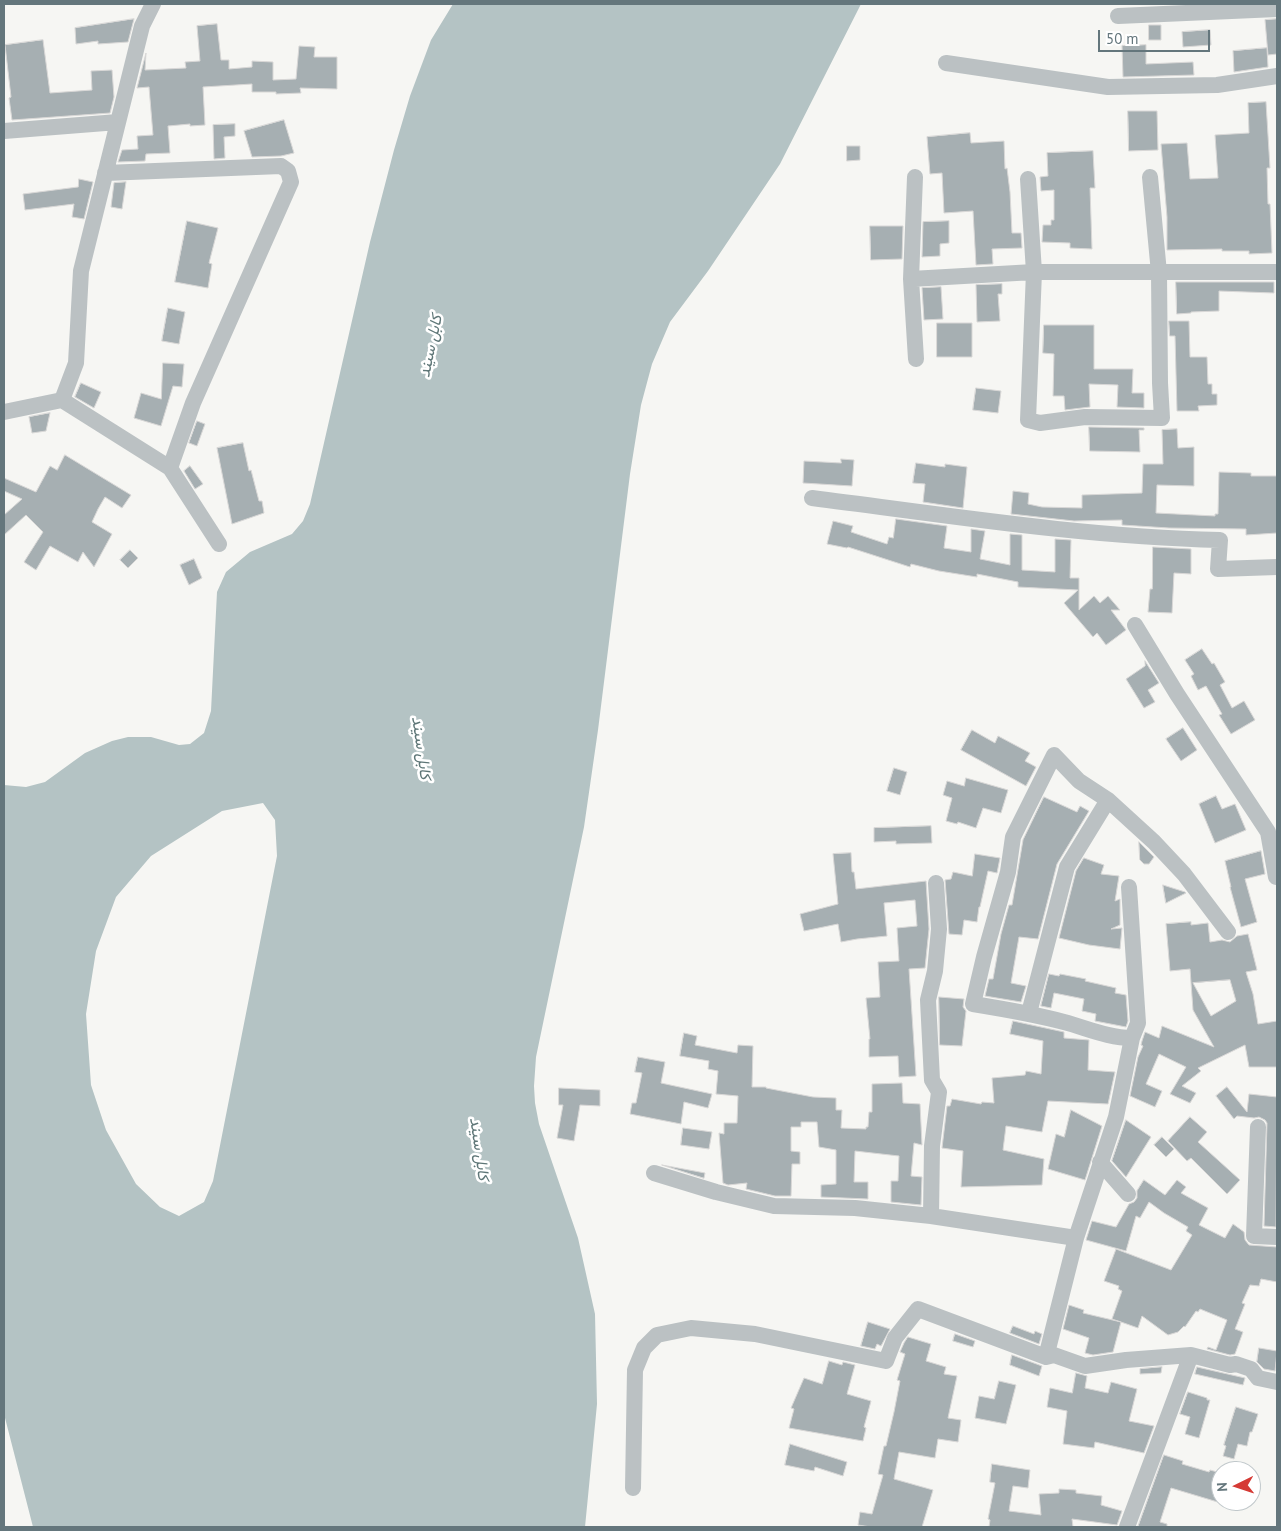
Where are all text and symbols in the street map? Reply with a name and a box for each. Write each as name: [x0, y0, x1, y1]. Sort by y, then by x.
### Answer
scale bar: [1101, 20, 1214, 52]
text: 50 m: [1106, 29, 1139, 48]
water label: کابل سيند: [415, 313, 447, 379]
water label: کابل سيند: [407, 715, 435, 781]
water label: کابل سيند: [465, 1116, 493, 1182]
north arrow: [1211, 1461, 1261, 1511]
text: N: [1213, 1482, 1231, 1492]

